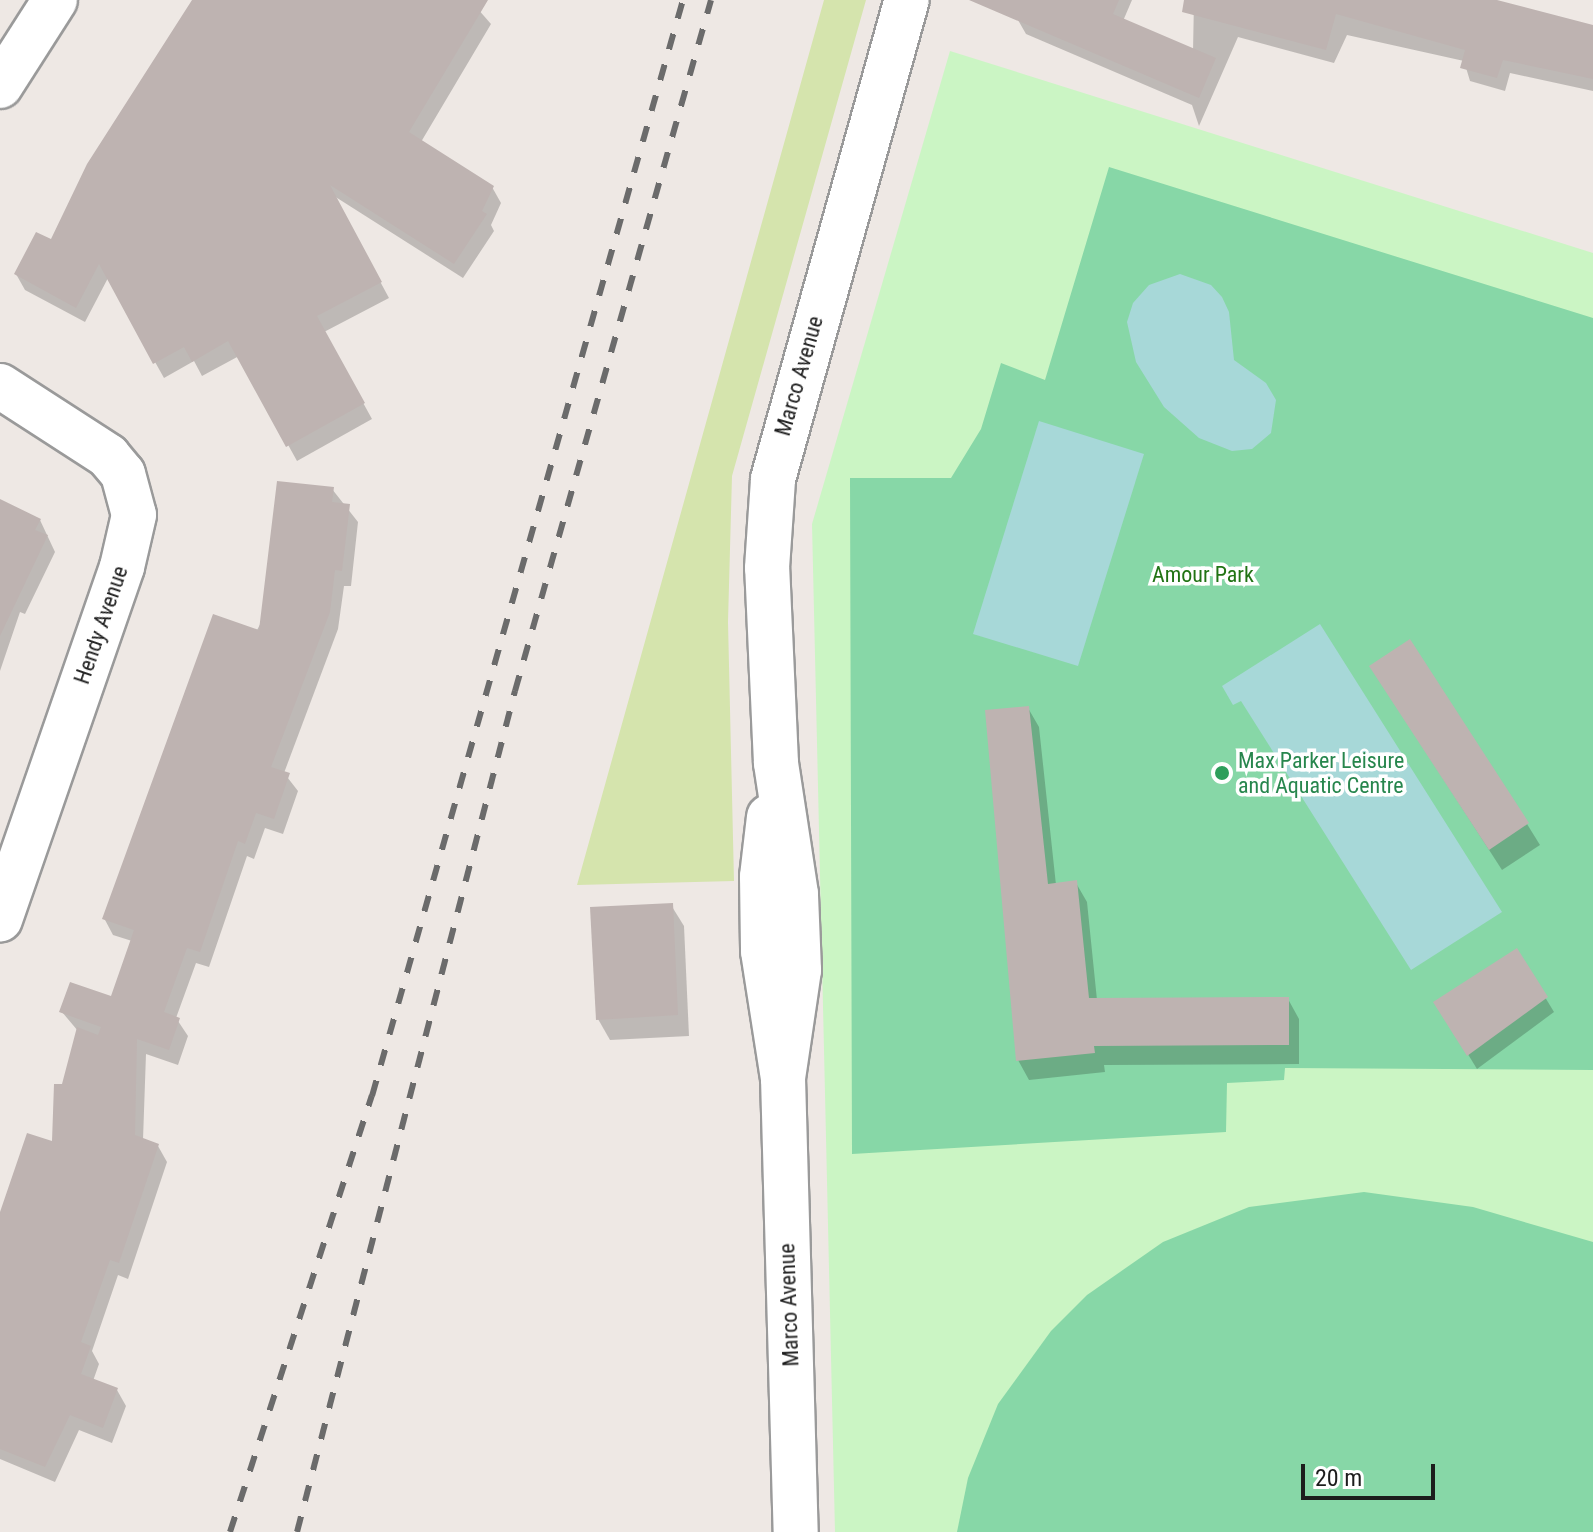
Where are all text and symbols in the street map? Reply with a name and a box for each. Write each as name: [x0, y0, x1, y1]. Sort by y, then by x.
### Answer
street label: Marco Avenue: [769, 313, 829, 439]
park label: Amour Park: [1152, 562, 1254, 588]
street label: Hendy Avenue: [68, 563, 134, 687]
place label: Max Parker Leisure and Aquatic Centre: [1238, 747, 1404, 798]
marker: Max Parker Leisure and Aquatic Centre: [1213, 764, 1231, 782]
street label: Marco Avenue: [774, 1243, 804, 1367]
scale bar: [1305, 1448, 1439, 1498]
text: 20 m: [1315, 1464, 1362, 1492]

